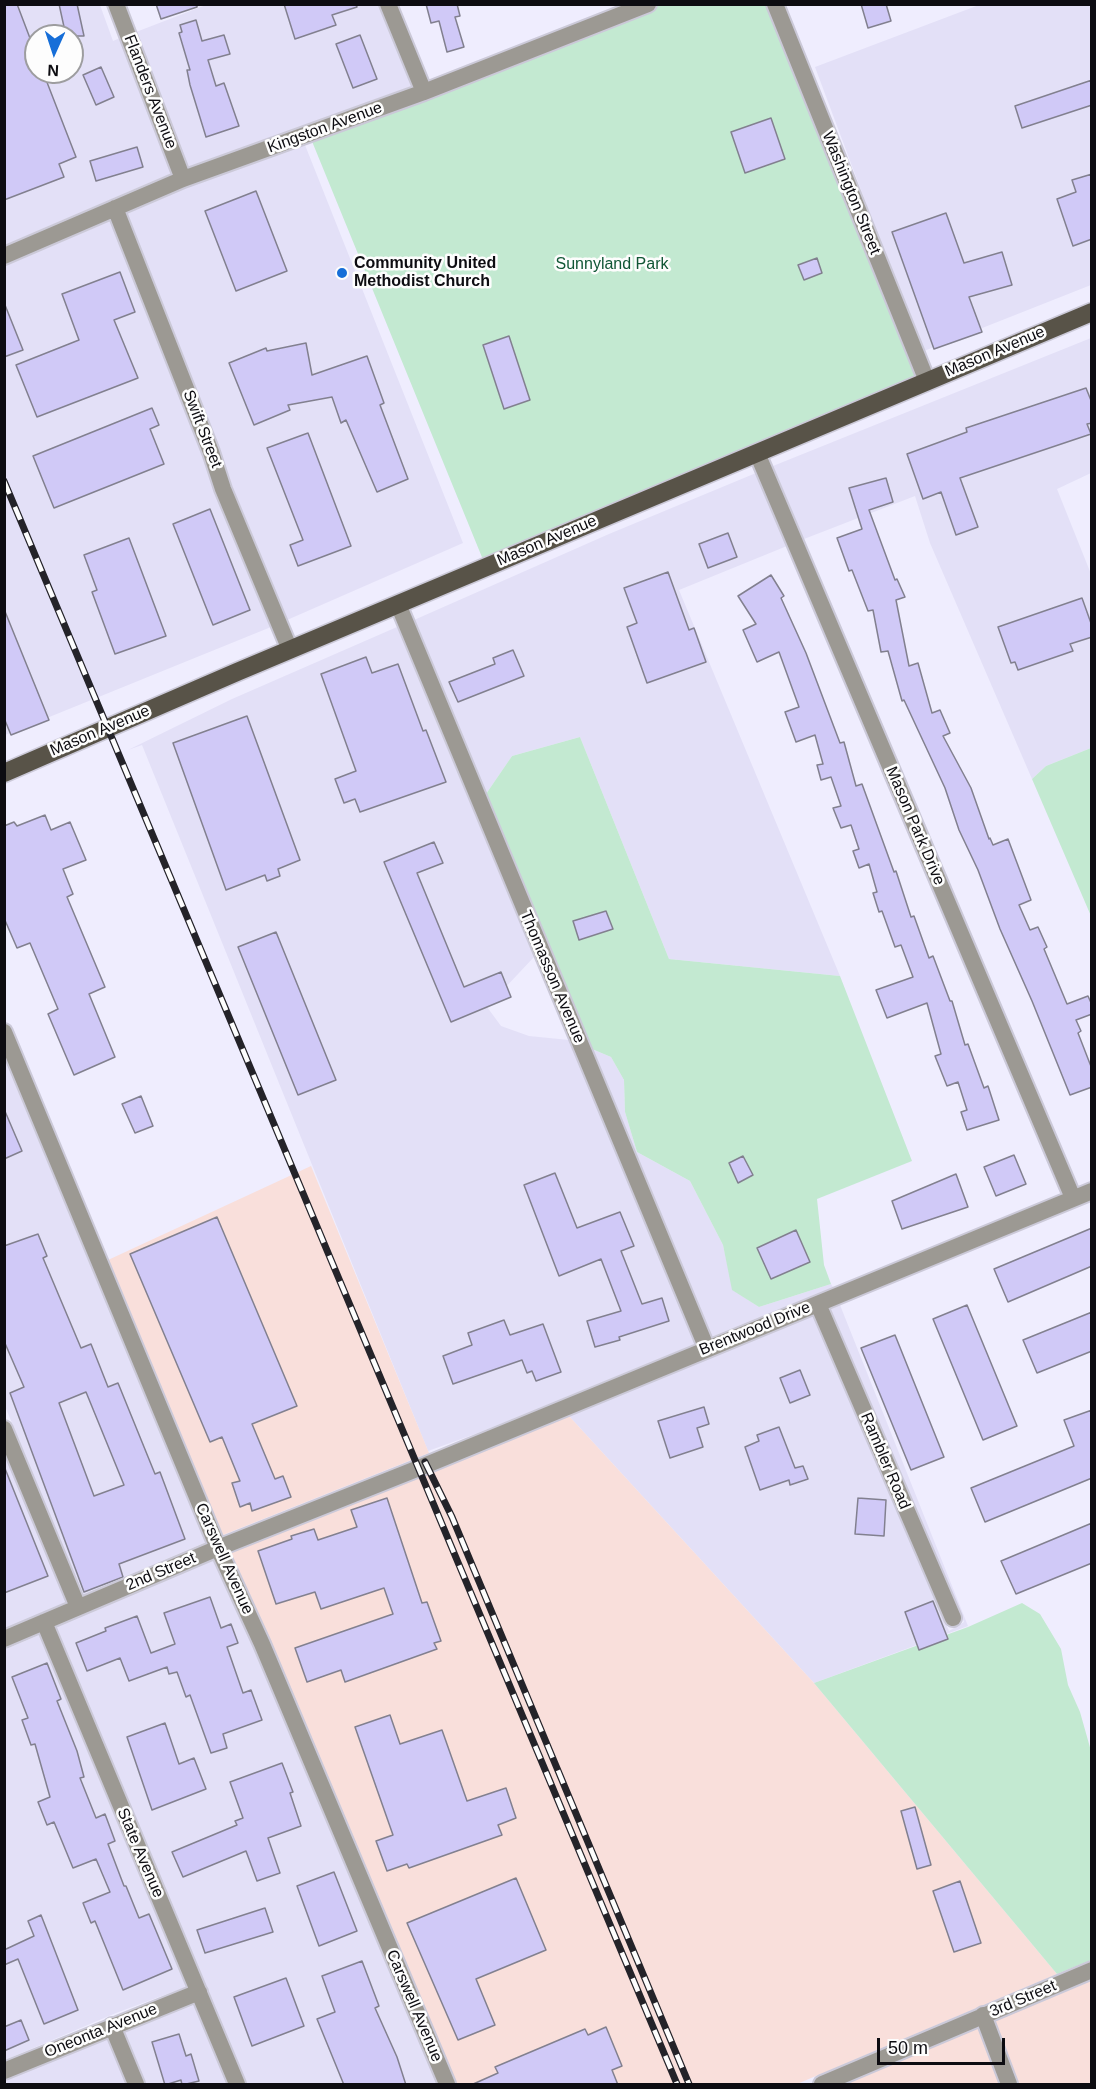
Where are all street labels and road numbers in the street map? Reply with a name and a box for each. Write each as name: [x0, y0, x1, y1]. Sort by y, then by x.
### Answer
street label: Flanders Avenue: [119, 32, 181, 152]
street label: Kingston Avenue: [265, 98, 385, 158]
street label: Washington Street: [818, 129, 884, 257]
street label: Mason Avenue: [942, 322, 1048, 382]
street label: Swift Street: [178, 387, 226, 471]
street label: Mason Avenue: [494, 511, 600, 571]
street label: Mason Avenue: [47, 701, 153, 761]
street label: Mason Park Drive: [881, 764, 949, 888]
street label: Thomasson Avenue: [515, 908, 589, 1046]
street label: Brentwood Drive: [697, 1298, 813, 1360]
street label: Rambler Road: [856, 1410, 914, 1512]
street label: Carswell Avenue: [191, 1500, 257, 1618]
street label: 2nd Street: [123, 1549, 199, 1595]
street label: State Avenue: [112, 1805, 168, 1901]
street label: Carswell Avenue: [382, 1947, 446, 2065]
street label: 3rd Street: [987, 1976, 1059, 2022]
street label: Oneonta Avenue: [42, 2000, 160, 2062]

